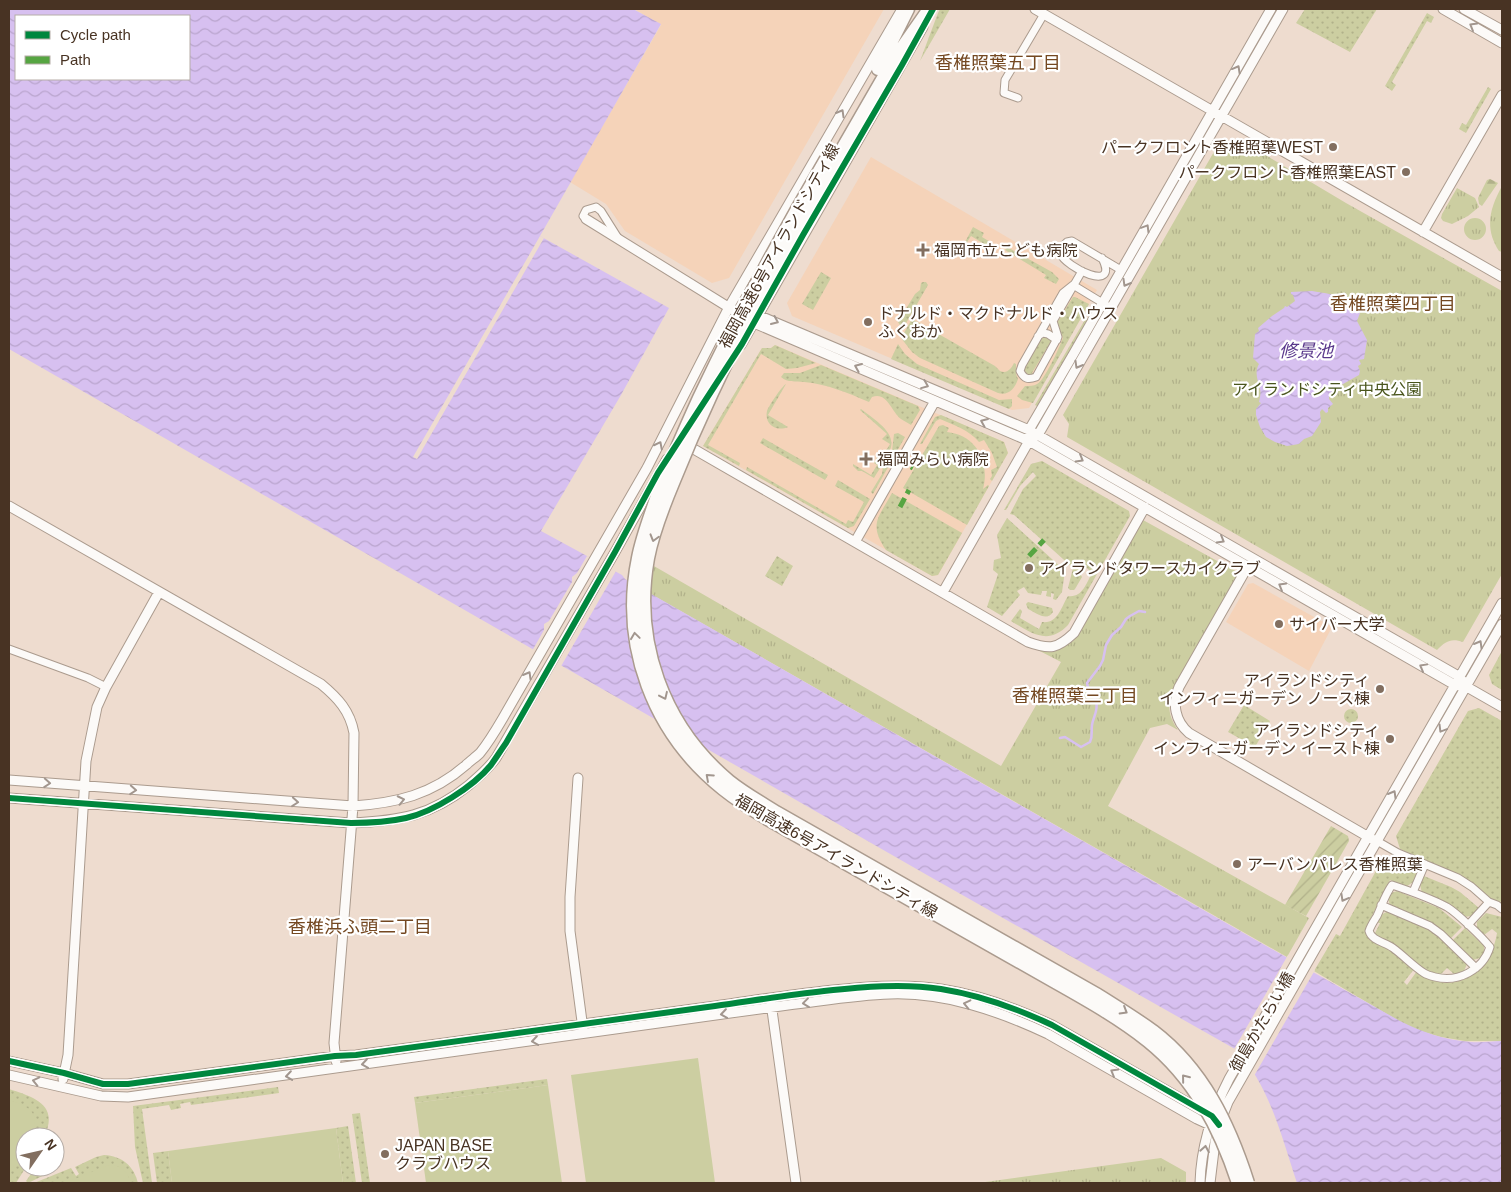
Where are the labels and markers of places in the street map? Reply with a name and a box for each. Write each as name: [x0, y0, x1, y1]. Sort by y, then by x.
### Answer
place label: パークフロント香椎照葉WEST: [1101, 139, 1323, 156]
marker: パークフロント香椎照葉WEST: [1327, 141, 1339, 153]
place label: パークフロント香椎照葉EAST: [1178, 164, 1396, 181]
marker: パークフロント香椎照葉EAST: [1400, 166, 1412, 178]
place label: 福岡市立こども病院: [934, 242, 1078, 259]
marker: 福岡市立こども病院: [916, 243, 930, 257]
place label: ドナルド・マクドナルド・ハウス ふくおか: [878, 305, 1118, 340]
marker: ドナルド・マクドナルド・ハウス ふくおか: [862, 316, 874, 328]
place label: 福岡みらい病院: [877, 451, 989, 468]
marker: 福岡みらい病院: [859, 452, 873, 466]
place label: アイランドタワースカイクラブ: [1039, 560, 1261, 577]
marker: アイランドタワースカイクラブ: [1023, 562, 1035, 574]
place label: サイバー大学: [1289, 616, 1385, 633]
marker: サイバー大学: [1273, 618, 1285, 630]
place label: アイランドシティ インフィニガーデン ノース棟: [1159, 672, 1370, 707]
marker: アイランドシティ インフィニガーデン ノース棟: [1374, 683, 1386, 695]
place label: アイランドシティ インフィニガーデン イースト棟: [1153, 722, 1380, 757]
marker: アイランドシティ インフィニガーデン イースト棟: [1384, 733, 1396, 745]
place label: アーバンパレス香椎照葉: [1247, 856, 1423, 873]
marker: アーバンパレス香椎照葉: [1231, 858, 1243, 870]
place label: JAPAN BASE クラブハウス: [395, 1137, 493, 1172]
marker: JAPAN BASE クラブハウス: [379, 1148, 391, 1160]

